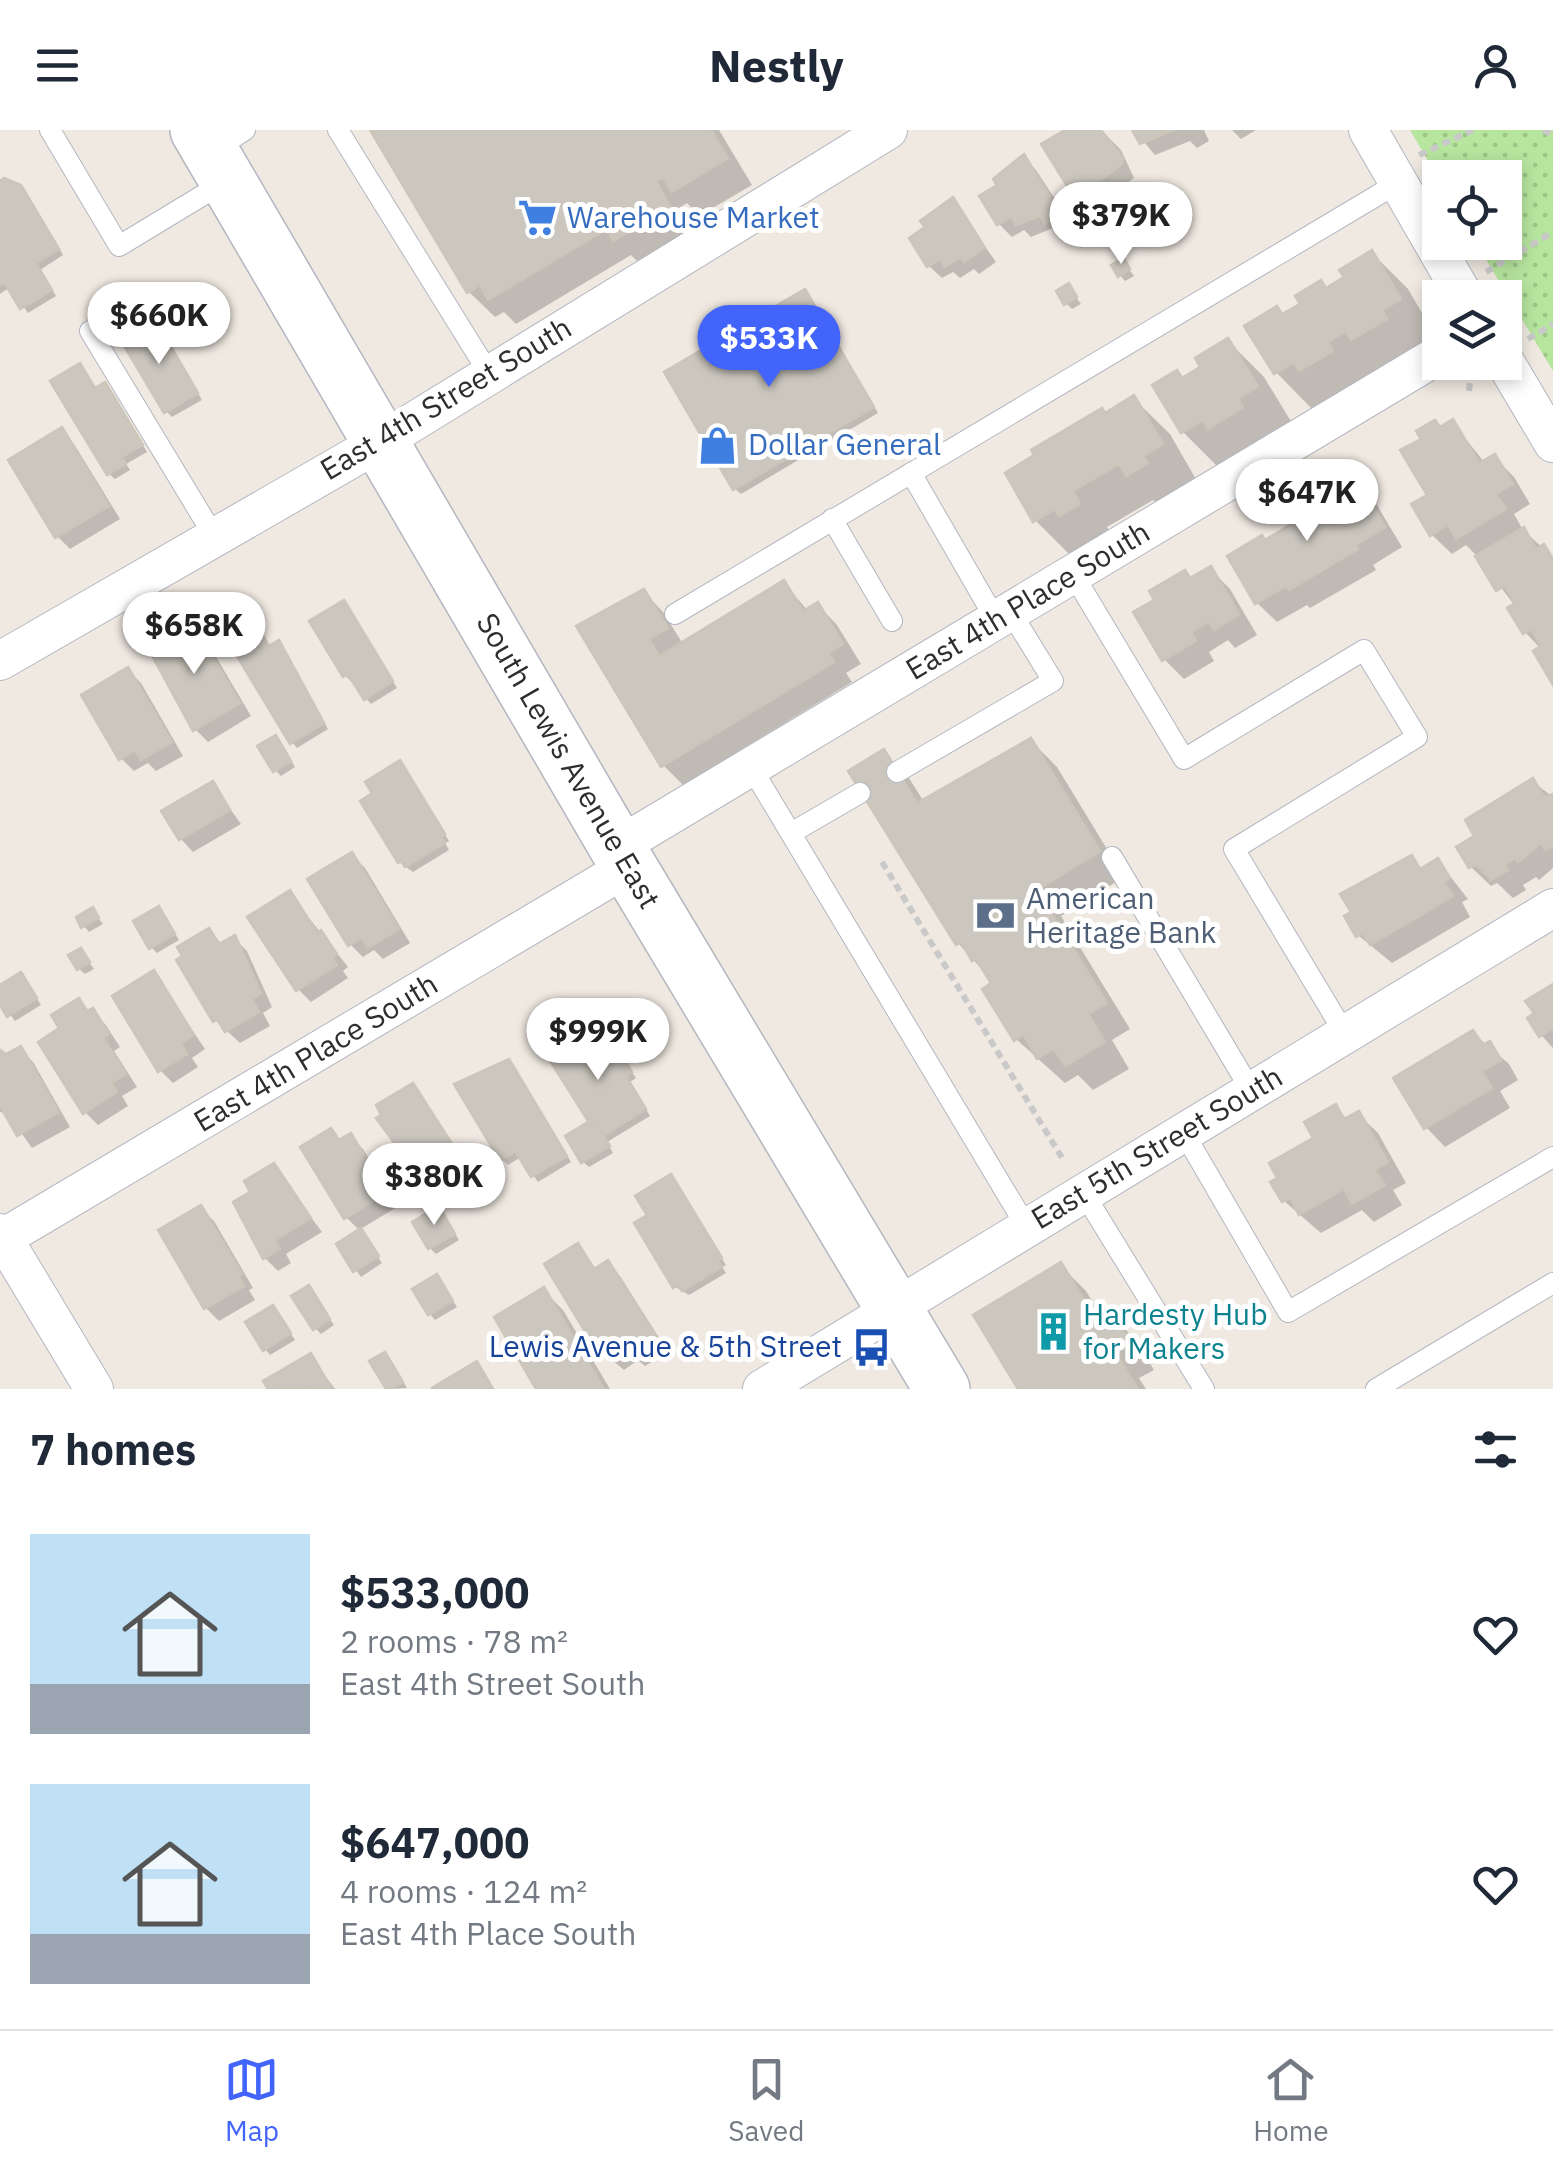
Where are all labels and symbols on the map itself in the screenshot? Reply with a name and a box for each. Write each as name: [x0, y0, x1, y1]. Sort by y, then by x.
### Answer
pin: $379K: [1051, 182, 1191, 267]
supermarket icon: Warehouse Market: [516, 197, 558, 239]
place label: Warehouse Market: [567, 197, 820, 236]
pin: $660K: [89, 282, 229, 367]
pin: $533K: [699, 305, 839, 390]
street label: East 4th Street South: [312, 307, 578, 488]
shop icon: Dollar General: [697, 424, 739, 466]
place label: Dollar General: [748, 424, 941, 463]
pin: $647K: [1237, 459, 1377, 544]
street label: East 4th Place South: [898, 511, 1156, 688]
pin: $658K: [124, 592, 264, 677]
street label: South Lewis Avenue East: [469, 605, 670, 915]
place label: American Heritage Bank: [1026, 878, 1217, 951]
bank icon: American Heritage Bank: [975, 895, 1017, 937]
street label: East 4th Place South: [186, 963, 444, 1140]
pin: $999K: [528, 998, 668, 1083]
street label: East 5th Street South: [1023, 1056, 1289, 1237]
pin: $380K: [364, 1143, 504, 1228]
place label: Hardesty Hub for Makers: [1083, 1294, 1268, 1367]
building icon: Hardesty Hub for Makers: [1032, 1311, 1074, 1353]
place label: Lewis Avenue & 5th Street: [489, 1326, 842, 1365]
bus stop icon: Lewis Avenue & 5th Street: [851, 1326, 893, 1368]

